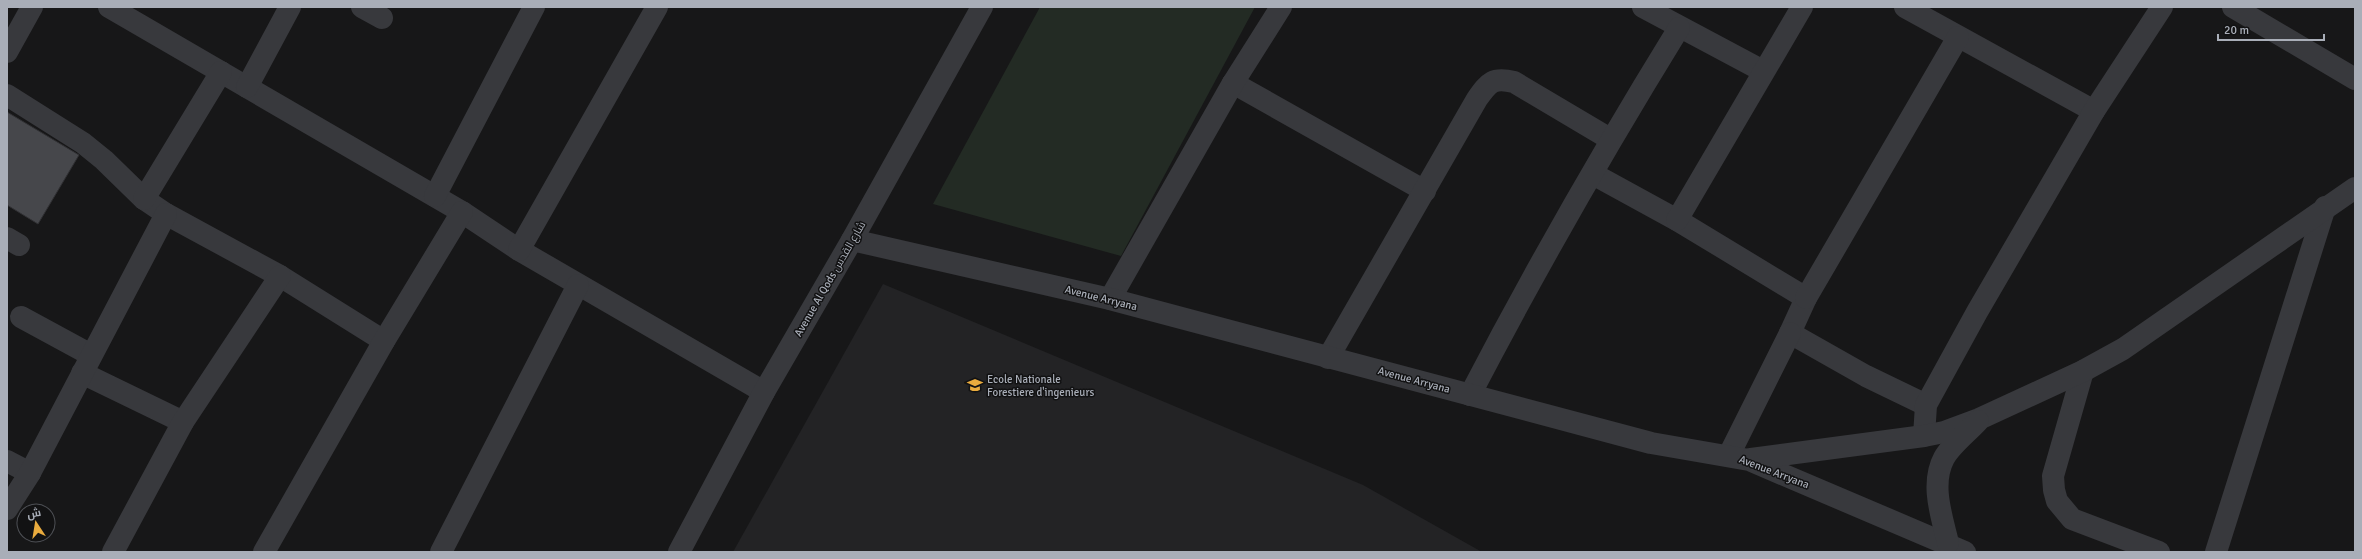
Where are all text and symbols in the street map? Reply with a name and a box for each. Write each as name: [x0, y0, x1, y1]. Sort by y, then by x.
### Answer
scale bar: [2218, 16, 2324, 42]
text: 20 m: [2224, 23, 2249, 38]
street label: Avenue Al Qods شارع القدس: [792, 219, 869, 339]
street label: Avenue Arryana: [1063, 283, 1139, 313]
street label: Avenue Arryana: [1377, 364, 1452, 396]
place label: Ecole Nationale Forestiere d'ingenieurs: [987, 373, 1094, 399]
school or university icon: Ecole Nationale Forestiere d'ingenieurs: [966, 376, 984, 394]
street label: Avenue Arryana: [1737, 453, 1811, 491]
north arrow: [16, 503, 56, 543]
text: ش: [26, 506, 42, 522]

